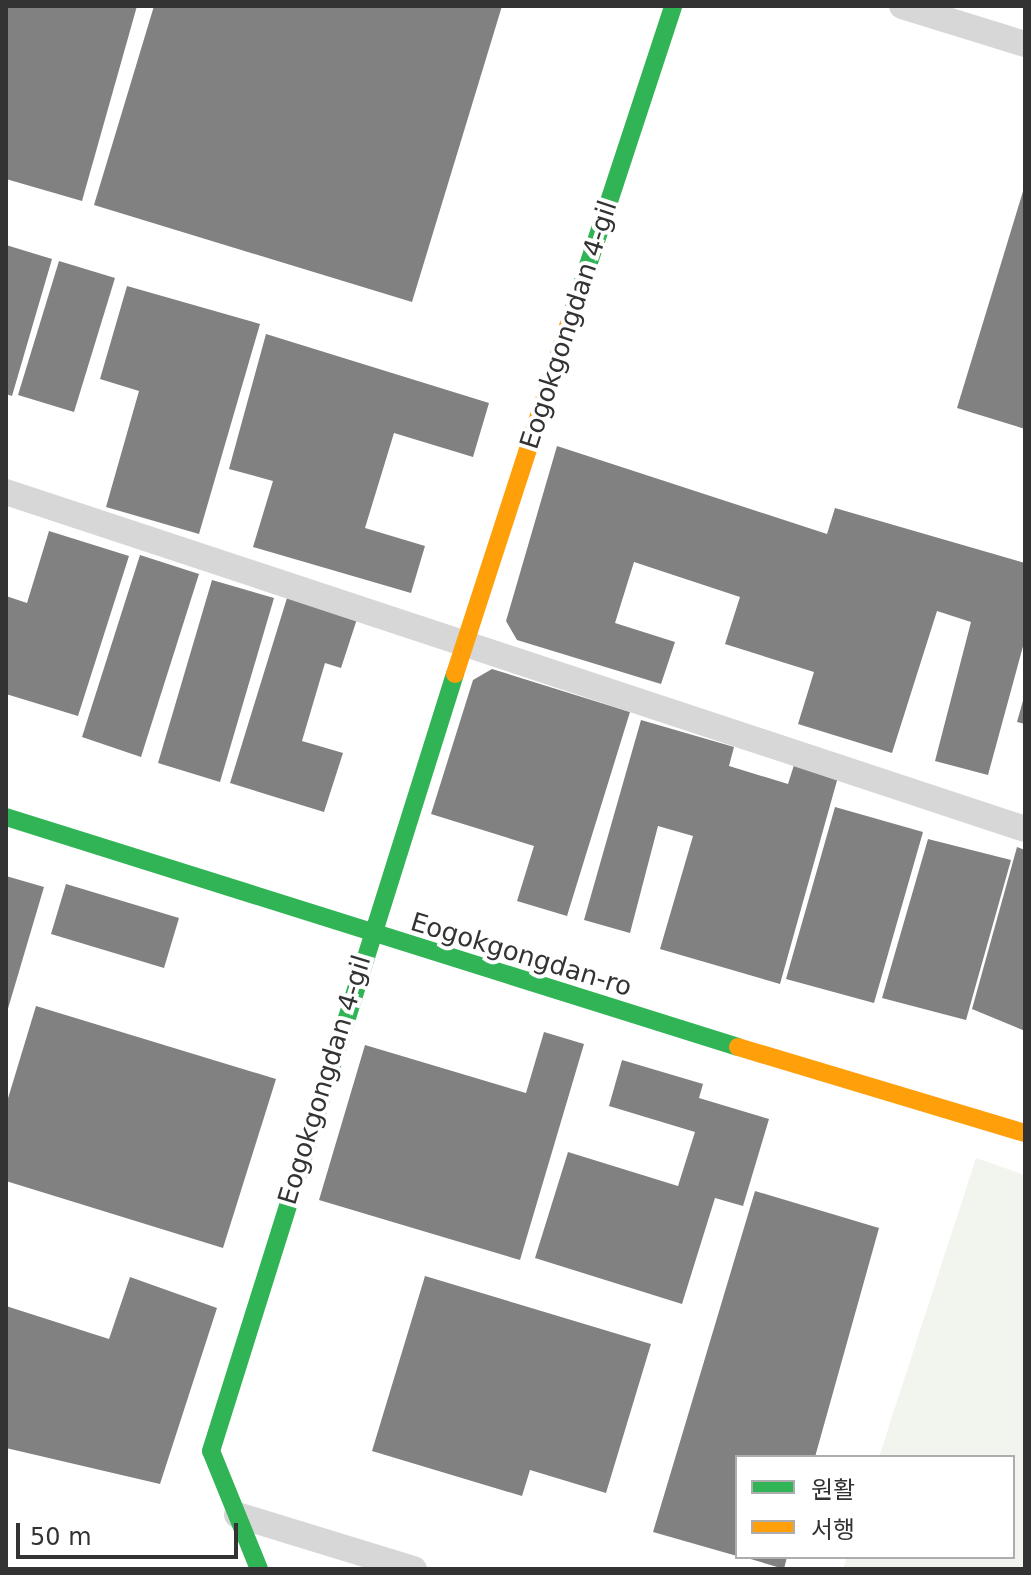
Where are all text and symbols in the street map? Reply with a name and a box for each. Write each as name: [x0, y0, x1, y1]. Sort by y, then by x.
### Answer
street label: Eogokgongdan 4-gil: [514, 197, 624, 453]
street label: Eogokgongdan-ro: [407, 907, 635, 1003]
street label: Eogokgongdan 4-gil: [272, 951, 378, 1209]
legend: [735, 1455, 1015, 1559]
text: 원활: [811, 1476, 855, 1504]
scale bar: [20, 1507, 242, 1557]
text: 서행: [811, 1516, 855, 1544]
text: 50 m: [30, 1523, 92, 1551]

